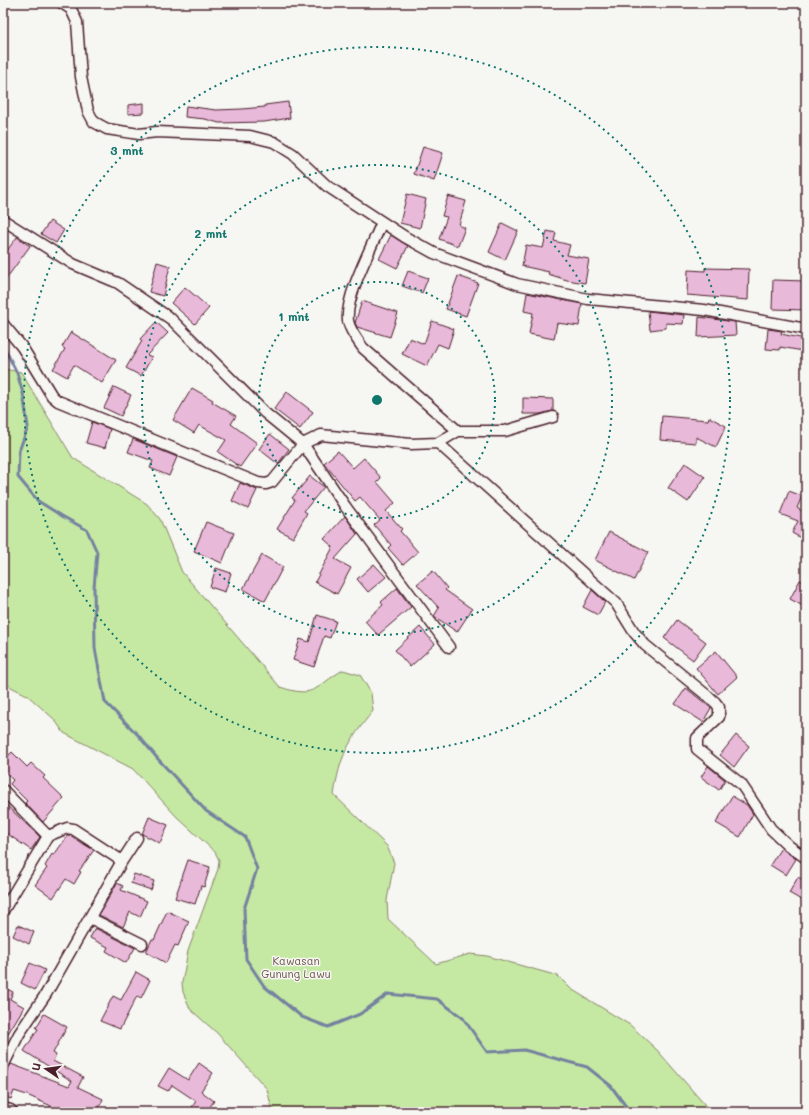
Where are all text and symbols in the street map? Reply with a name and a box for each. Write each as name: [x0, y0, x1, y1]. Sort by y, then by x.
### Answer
text: 3 mnt: [110, 142, 144, 158]
text: 2 mnt: [195, 225, 227, 241]
text: 1 mnt: [278, 308, 310, 324]
centre of rings: [370, 393, 384, 407]
park label: Kawasan Gunung Lawu: [261, 953, 331, 981]
north arrow: [26, 1049, 66, 1089]
text: U: [28, 1061, 44, 1072]

